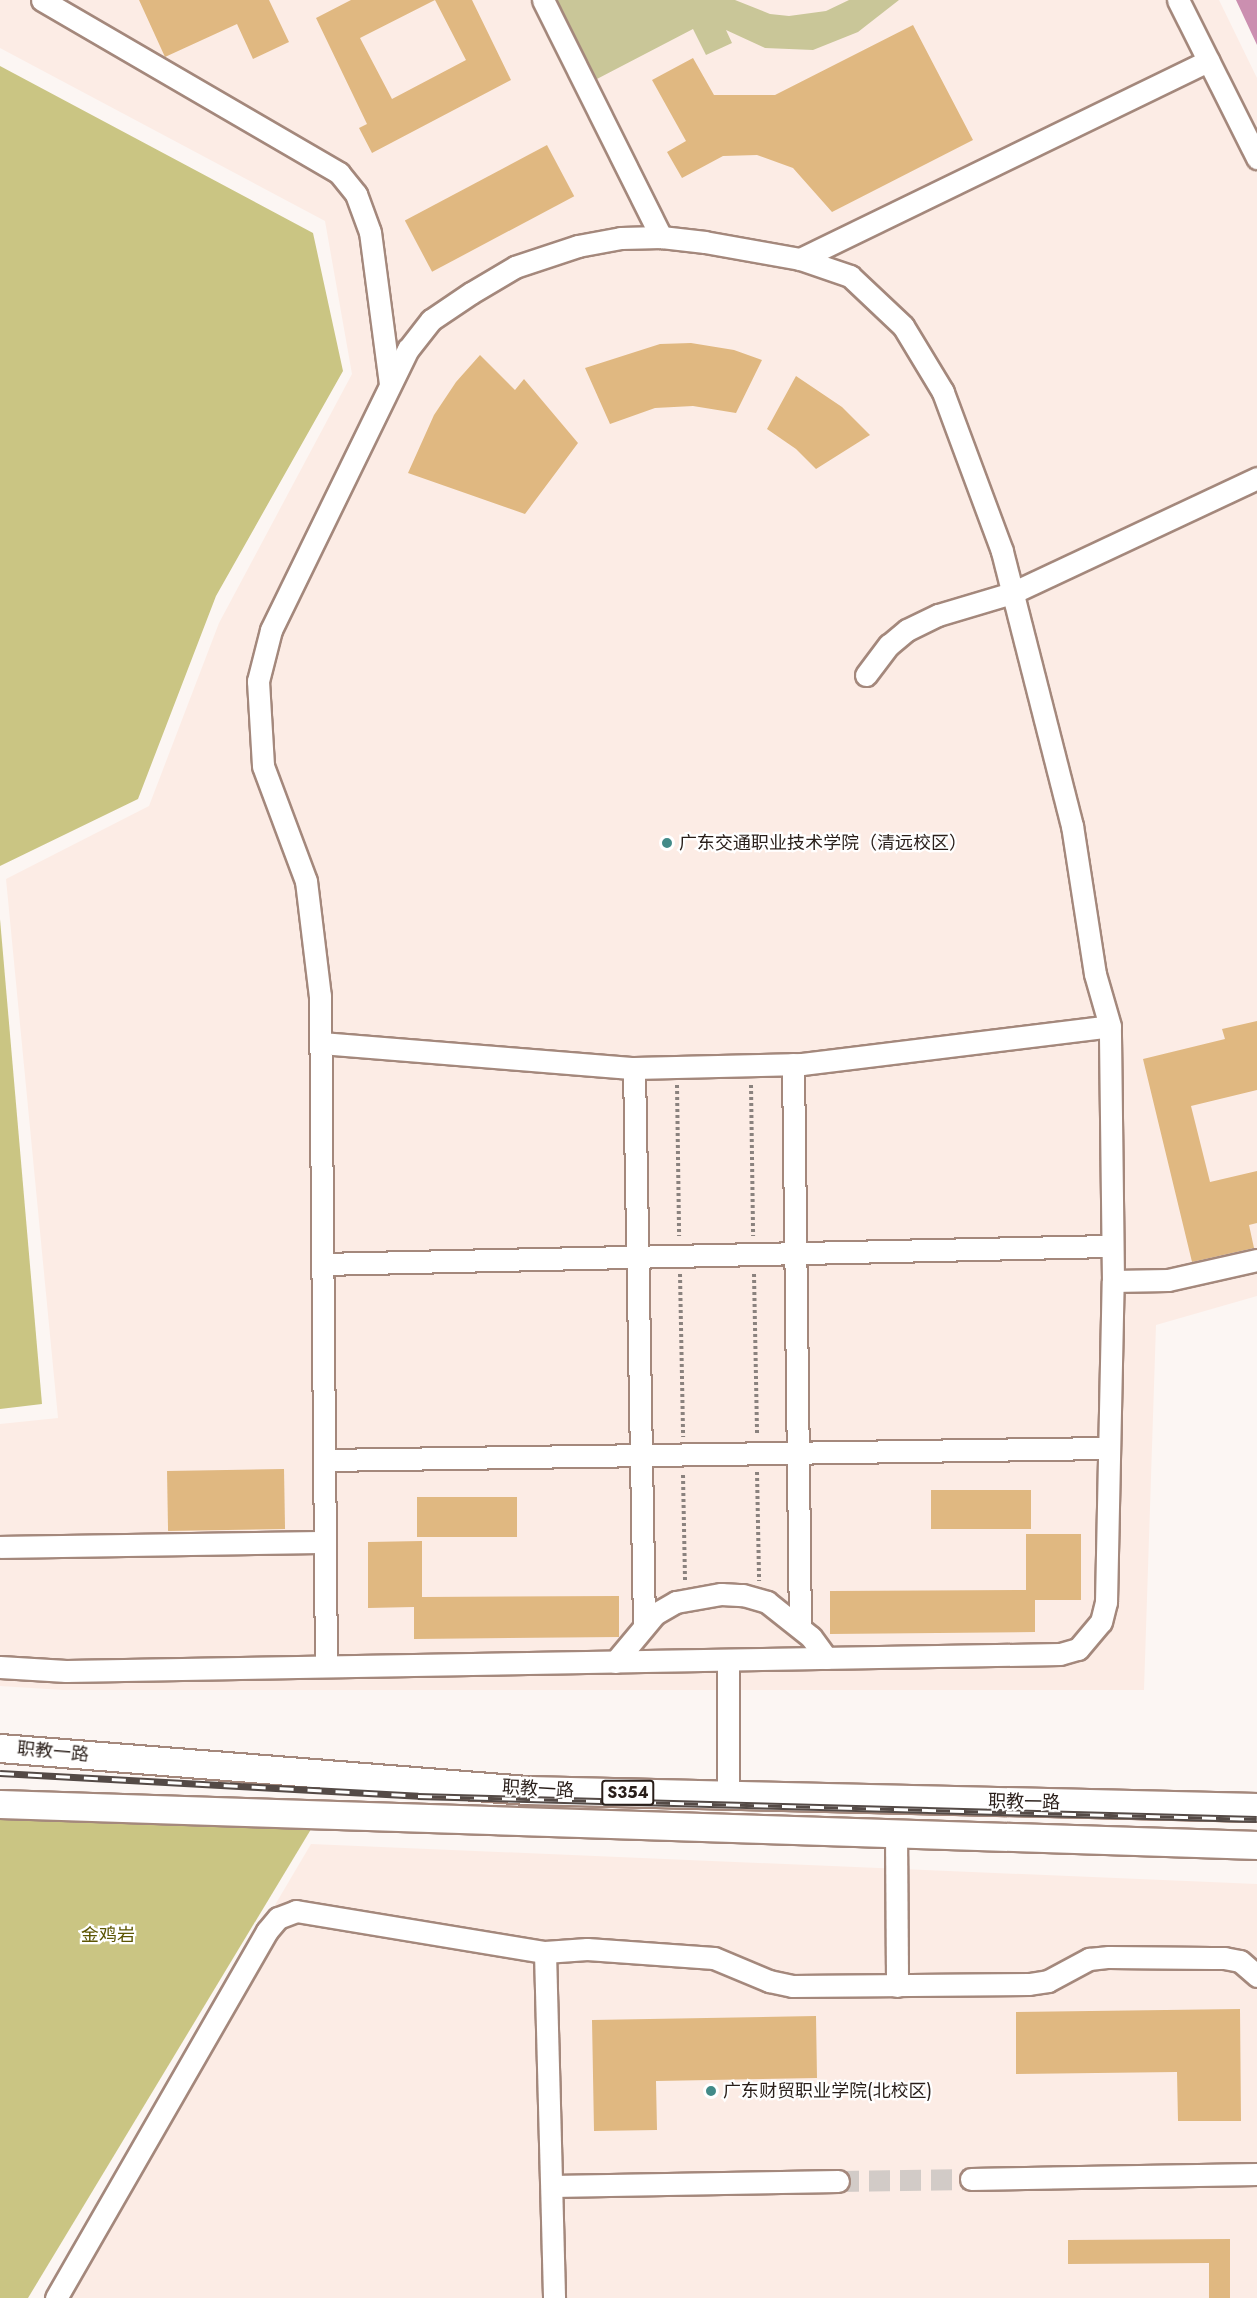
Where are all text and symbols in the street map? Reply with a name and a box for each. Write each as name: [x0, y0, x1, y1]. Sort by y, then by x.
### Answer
place label: 广东交通职业技术学院（清远校区）: [679, 832, 967, 854]
marker: 广东交通职业技术学院（清远校区）: [660, 836, 674, 850]
street label: 职教一路: [16, 1738, 90, 1766]
street label: 职教一路: [501, 1776, 575, 1802]
road number: S354: [601, 1780, 655, 1806]
street label: 职教一路: [988, 1791, 1060, 1813]
park label: 金鸡岩: [81, 1924, 135, 1946]
place label: 广东财贸职业学院(北校区): [723, 2080, 932, 2102]
marker: 广东财贸职业学院(北校区): [704, 2084, 718, 2098]

